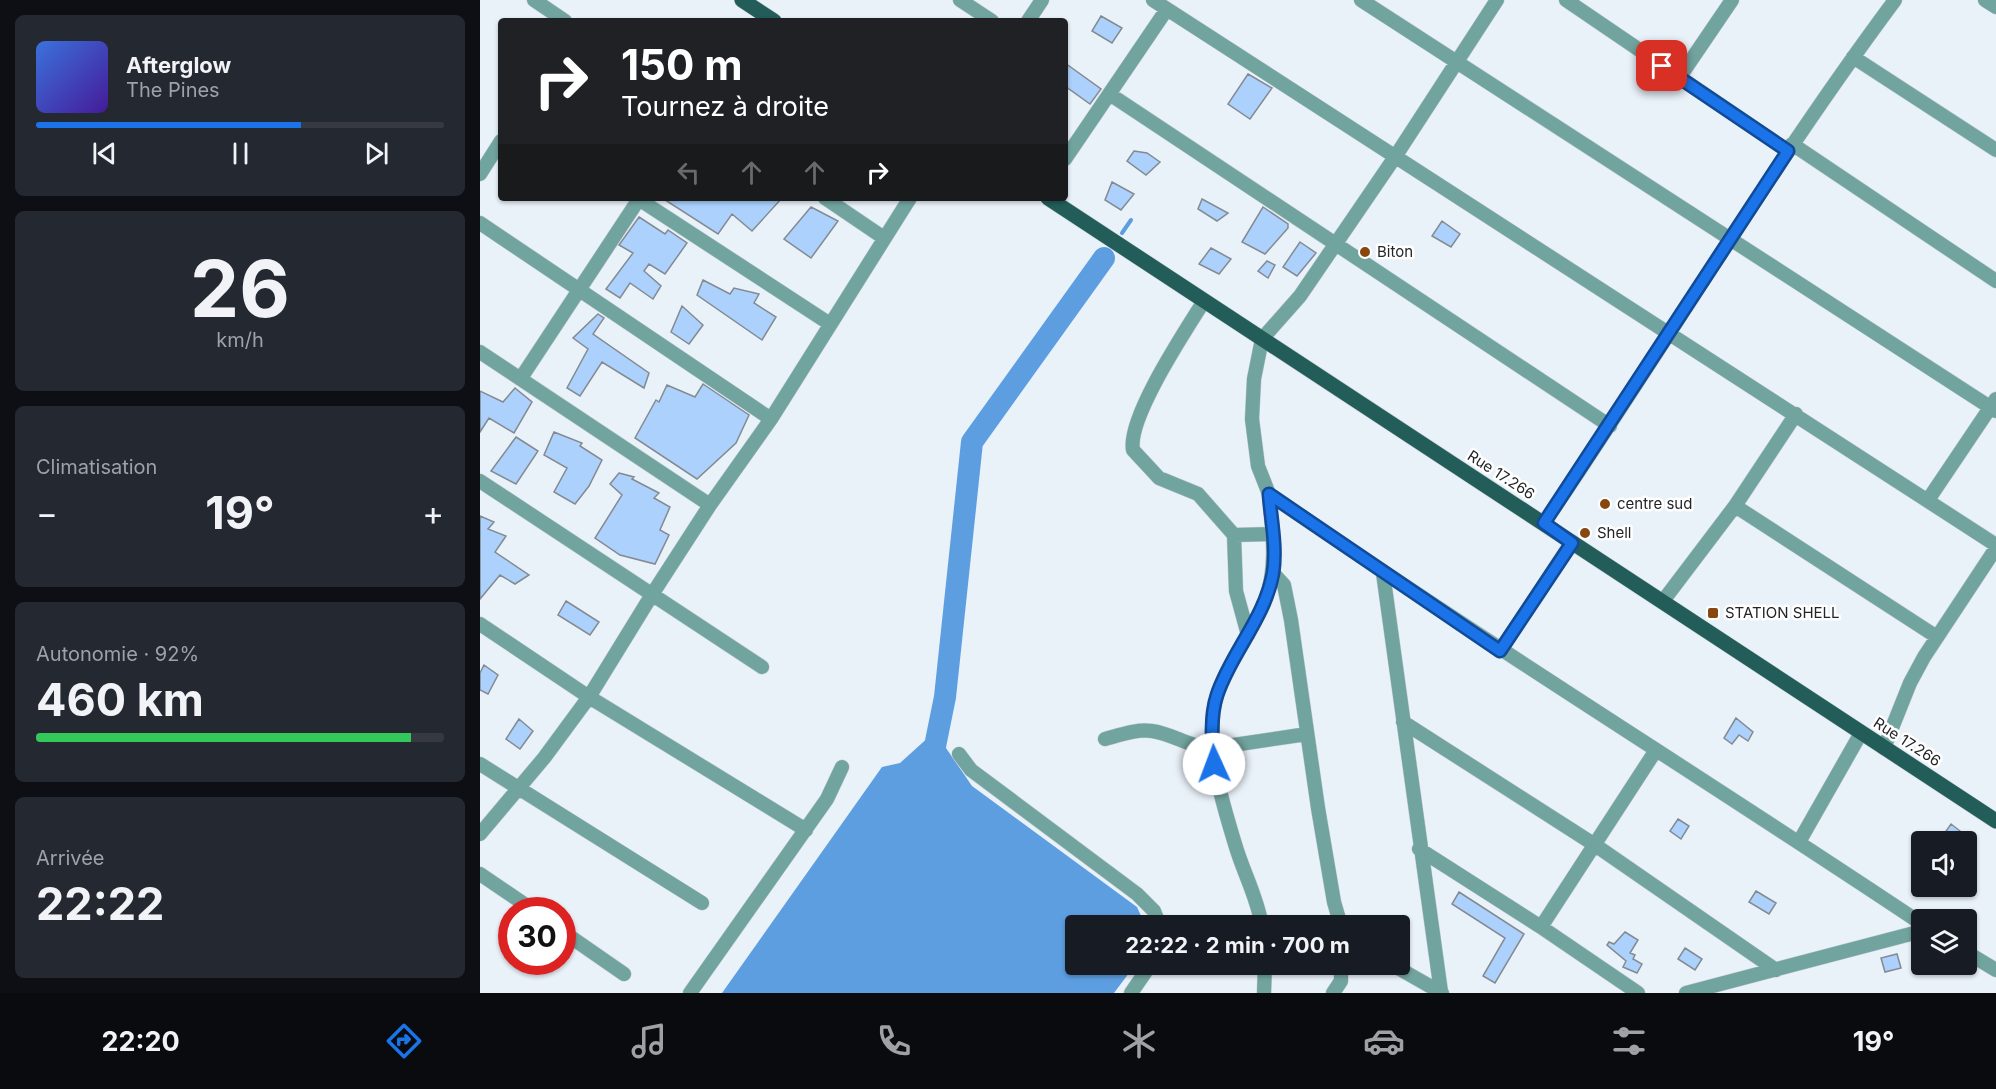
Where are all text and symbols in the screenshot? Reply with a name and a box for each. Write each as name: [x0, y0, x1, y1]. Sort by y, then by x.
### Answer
text: 150 m: [621, 39, 743, 90]
pin: [1636, 40, 1687, 91]
icon: right: [522, 42, 600, 120]
icon: arrive: [1645, 49, 1678, 82]
text: Afterglow: [126, 52, 231, 78]
text: The Pines: [126, 78, 220, 102]
text: Tournez à droite: [621, 90, 829, 123]
icon: previous: [88, 137, 121, 170]
icon: pause: [224, 137, 257, 170]
icon: next: [360, 137, 393, 170]
icon: left: [672, 156, 705, 189]
icon: ahead: [735, 156, 768, 189]
icon: ahead: [798, 156, 831, 189]
icon: right: [861, 156, 894, 189]
text: 26: [190, 241, 290, 336]
place label: Biton: [1377, 242, 1413, 261]
marker: Biton: [1358, 245, 1372, 259]
text: km/h: [216, 328, 264, 352]
street label: Rue 17.266: [1464, 446, 1538, 503]
text: Climatisation: [36, 455, 157, 479]
text: 19°: [205, 485, 275, 540]
text: −: [36, 493, 58, 533]
text: +: [422, 493, 444, 533]
place label: centre sud: [1617, 494, 1692, 513]
marker: centre sud: [1598, 497, 1612, 511]
place label: Shell: [1597, 523, 1632, 542]
marker: Shell: [1578, 526, 1592, 540]
place label: STATION SHELL: [1725, 603, 1840, 622]
marker: STATION SHELL: [1706, 606, 1720, 620]
text: Autonomie · 92%: [36, 642, 199, 666]
text: 460 km: [36, 672, 204, 727]
street label: Rue 17.266: [1870, 713, 1944, 770]
position arrow: [1182, 732, 1246, 796]
map controls: [1911, 831, 1977, 975]
button: sound: [1911, 831, 1977, 897]
text: Arrivée: [36, 846, 105, 870]
text: 22:22: [36, 876, 164, 931]
speed limit sign: 30: [498, 897, 576, 975]
button: layers: [1911, 909, 1977, 975]
text: 22:22 · 2 min · 700 m: [1125, 932, 1350, 958]
icon: directions: [383, 1020, 425, 1062]
icon: music: [628, 1020, 670, 1062]
icon: phone: [873, 1020, 915, 1062]
icon: climate: [1118, 1020, 1160, 1062]
icon: car: [1363, 1020, 1405, 1062]
icon: filters: [1608, 1020, 1650, 1062]
text: 22:20: [102, 1025, 180, 1058]
text: 19°: [1853, 1025, 1894, 1058]

